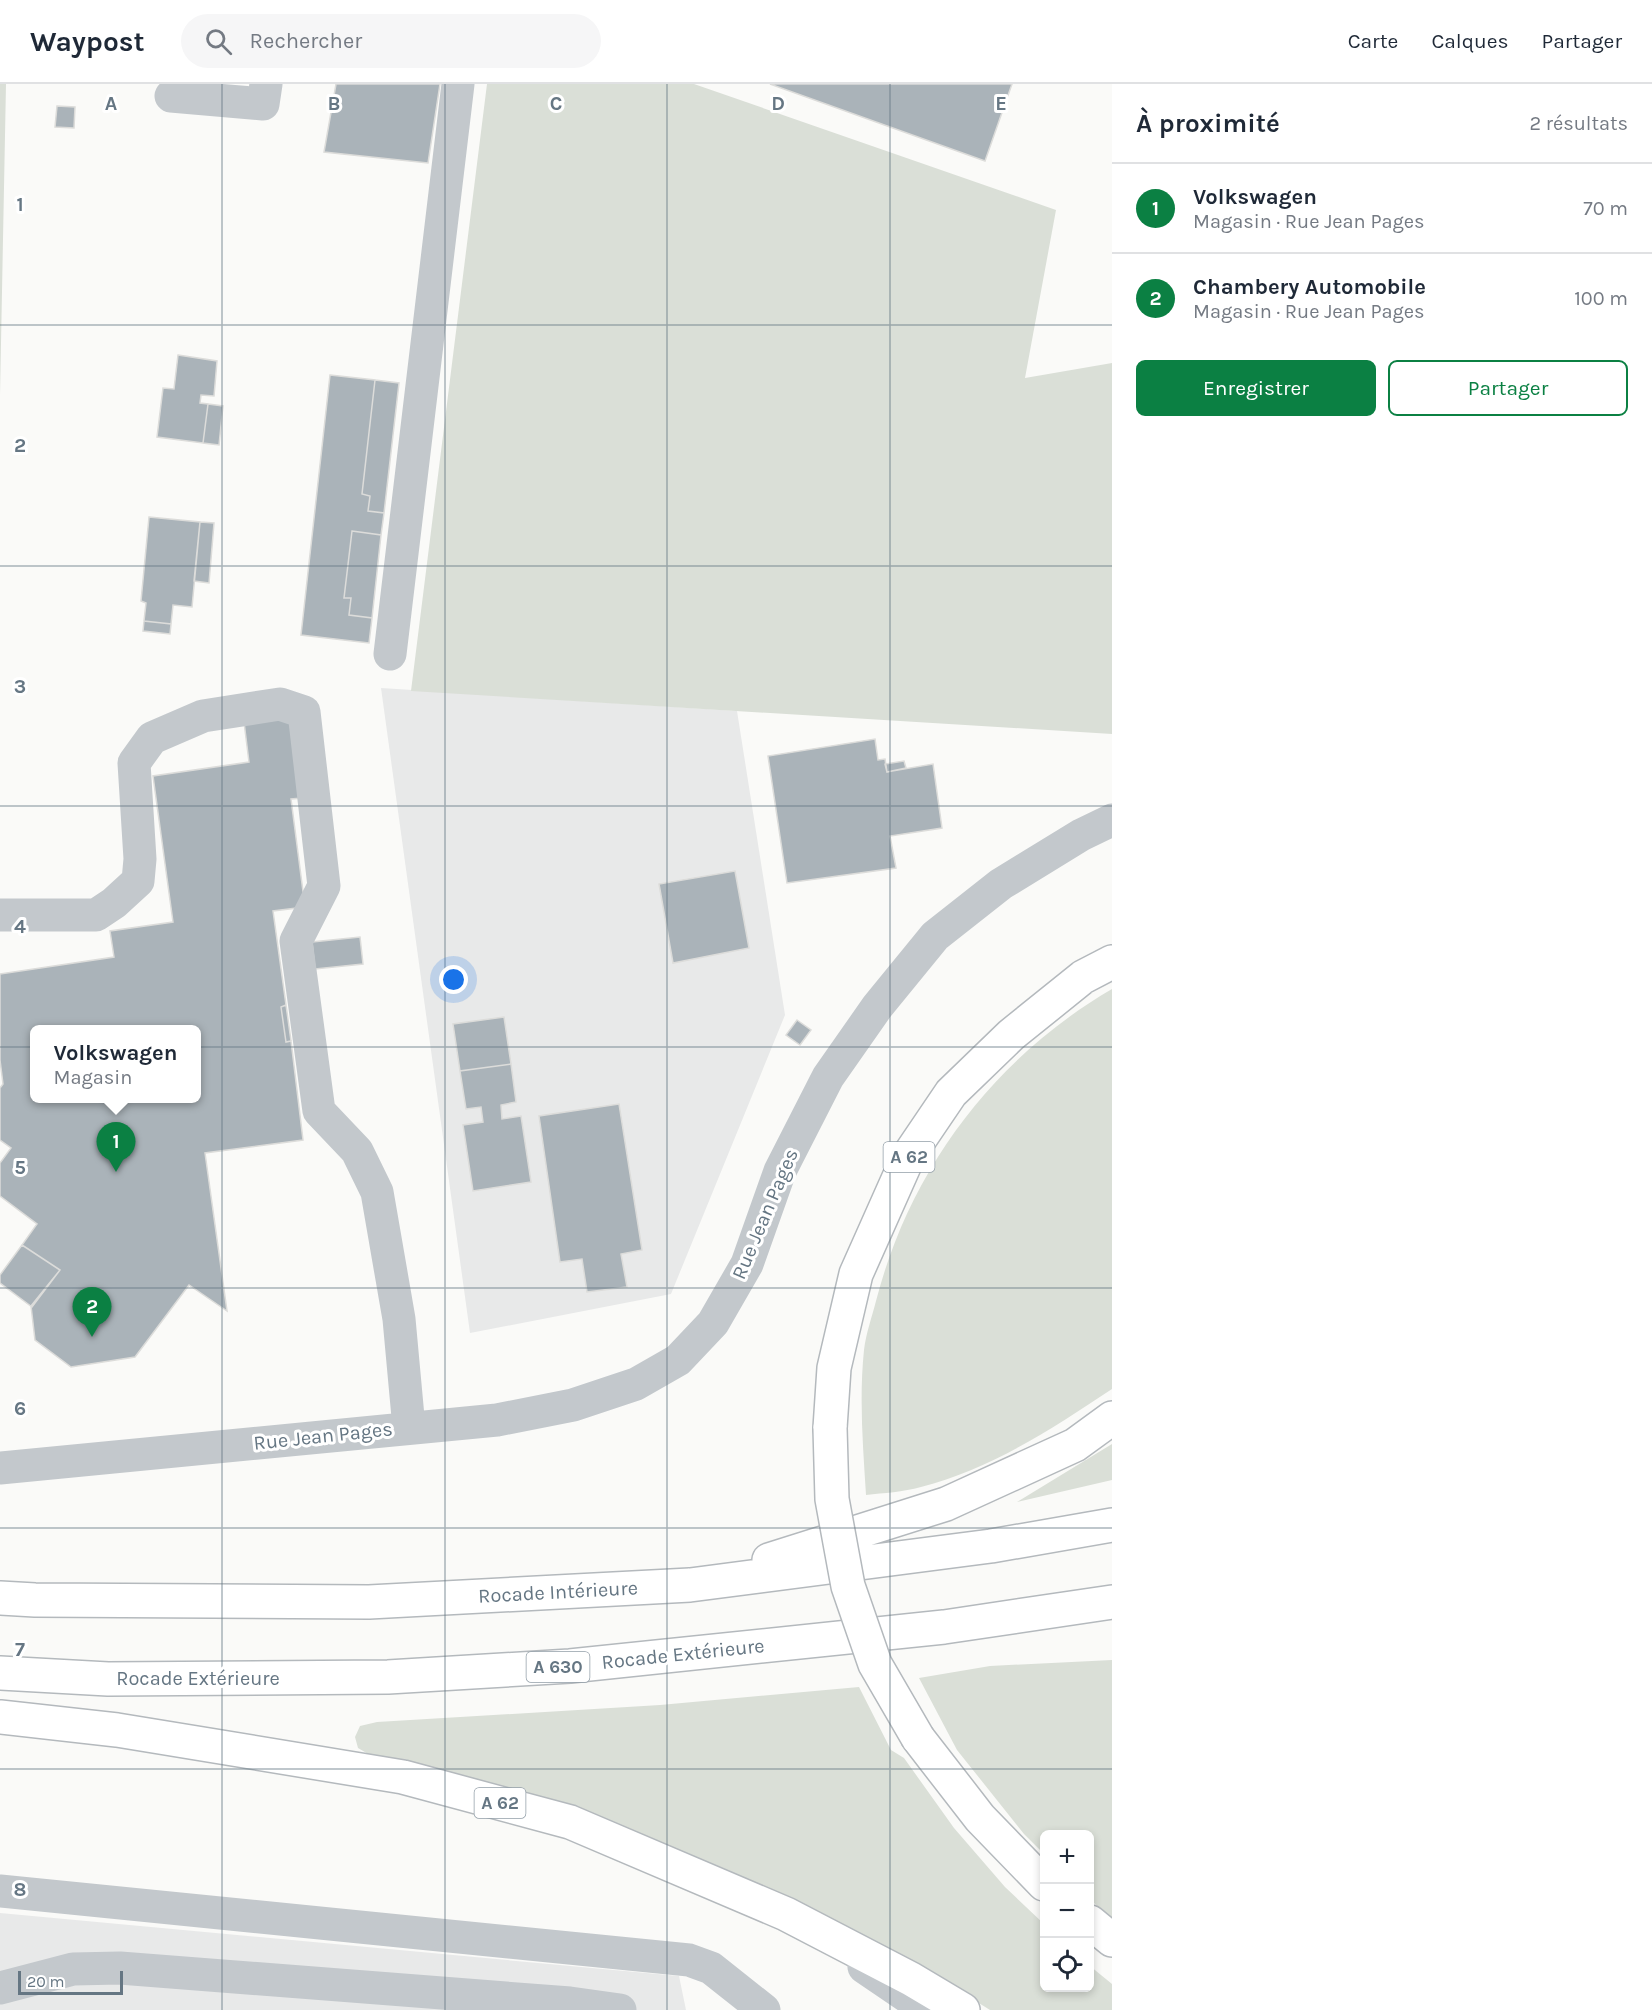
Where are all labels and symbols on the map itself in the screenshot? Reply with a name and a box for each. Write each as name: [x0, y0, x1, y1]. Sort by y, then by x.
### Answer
text: A: [105, 92, 118, 115]
text: B: [328, 92, 340, 115]
text: C: [550, 92, 562, 115]
text: D: [771, 92, 785, 115]
text: E: [995, 92, 1007, 115]
text: 1: [16, 193, 24, 216]
text: 2: [14, 434, 26, 457]
text: 3: [14, 675, 26, 698]
text: 4: [14, 915, 26, 938]
your location: [439, 965, 468, 994]
pin: 1: [96, 1122, 136, 1172]
road number: A 62: [884, 1142, 934, 1172]
street label: Rue Jean Pages: [727, 1145, 803, 1283]
text: 5: [14, 1156, 26, 1179]
pin: 2: [72, 1288, 112, 1337]
text: 6: [14, 1397, 26, 1420]
street label: Rue Jean Pages: [252, 1417, 394, 1455]
street label: Rocade Intérieure: [478, 1576, 638, 1608]
street label: Rocade Extérieure: [600, 1634, 766, 1674]
text: 7: [15, 1638, 25, 1661]
road number: A 630: [526, 1652, 590, 1682]
street label: Rocade Extérieure: [116, 1667, 280, 1690]
road number: A 62: [474, 1788, 526, 1818]
text: 8: [14, 1878, 26, 1901]
scale bar: [18, 1968, 123, 1996]

